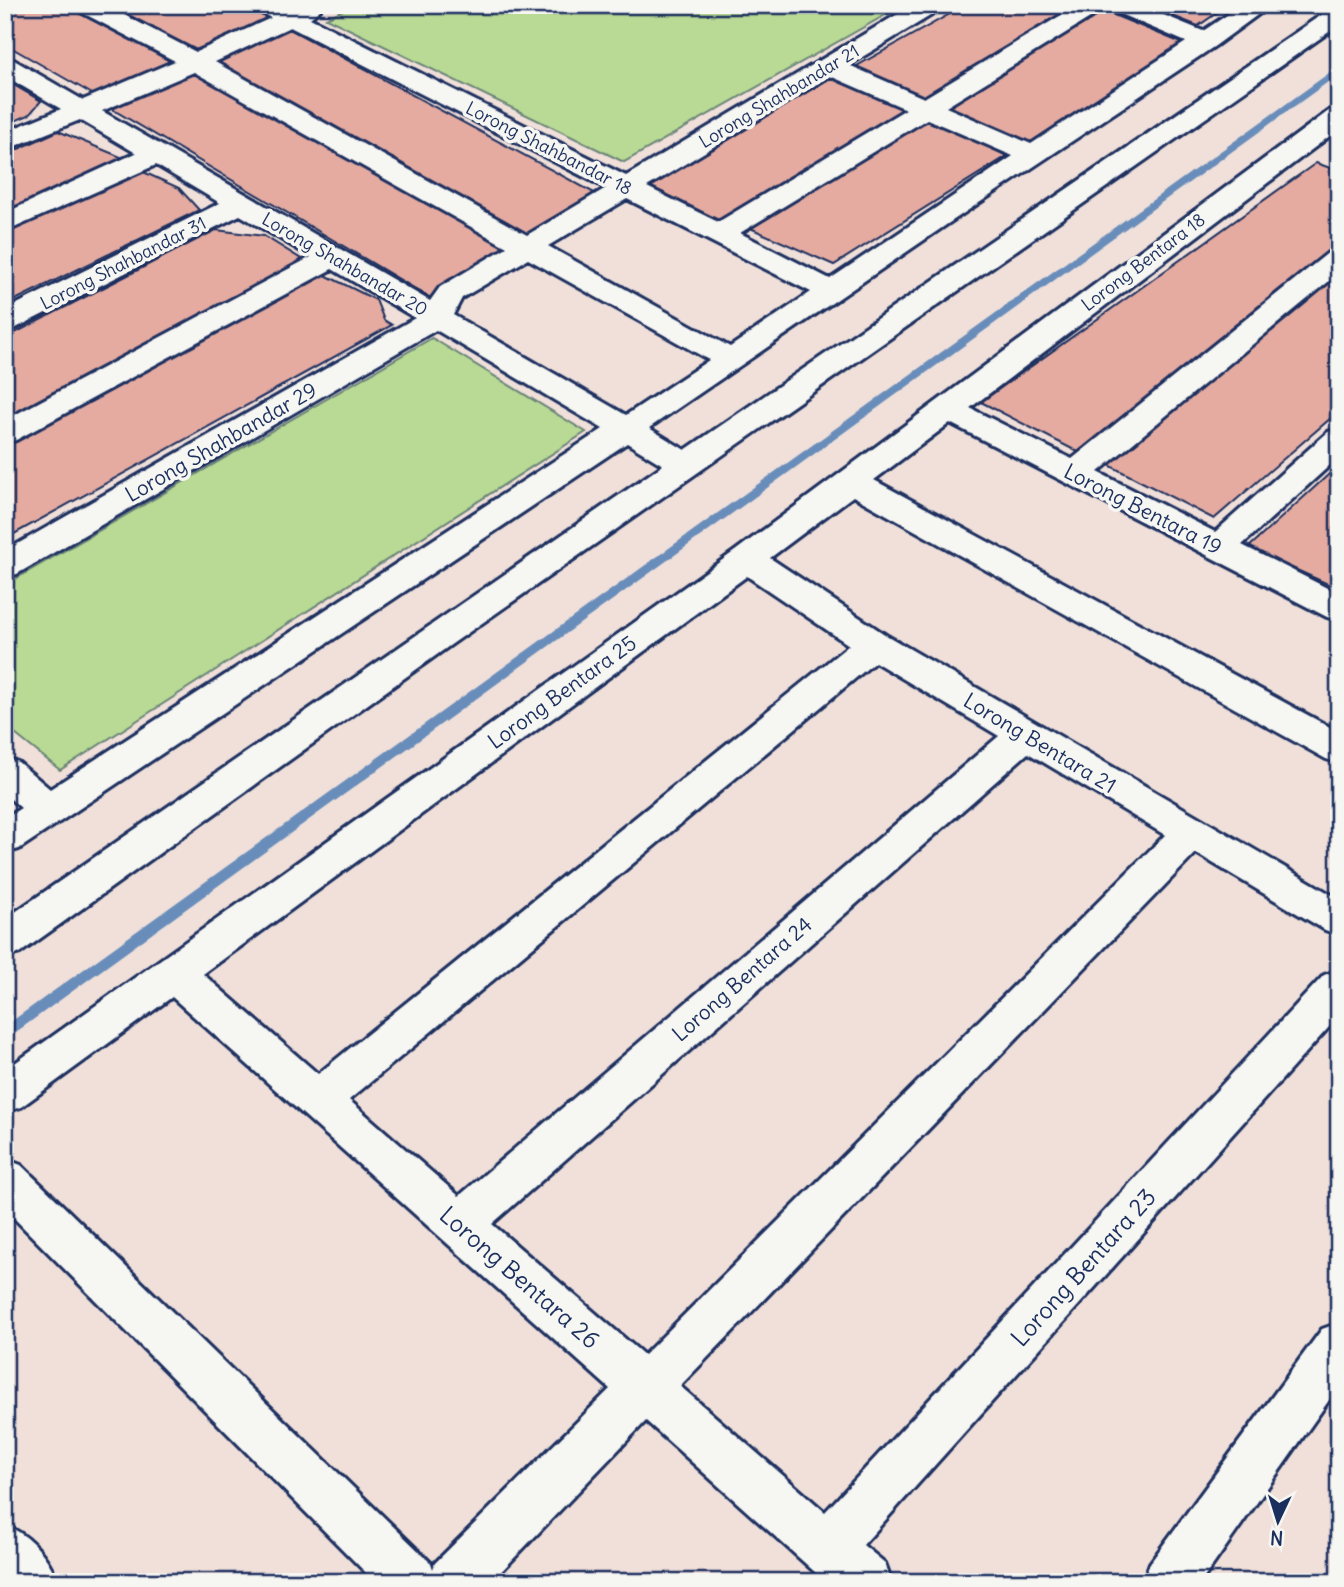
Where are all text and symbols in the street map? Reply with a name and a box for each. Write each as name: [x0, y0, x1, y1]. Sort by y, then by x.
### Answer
street label: Lorong Shahbandar 21: [695, 39, 863, 153]
street label: Lorong Shahbandar 18: [462, 96, 636, 200]
street label: Lorong Shahbandar 20: [258, 207, 432, 321]
street label: Lorong Bentara 18: [1077, 208, 1209, 316]
street label: Lorong Shahbandar 31: [36, 211, 210, 315]
street label: Lorong Shahbandar 29: [120, 376, 322, 508]
street label: Lorong Bentara 19: [1059, 457, 1227, 561]
street label: Lorong Bentara 25: [482, 629, 642, 755]
street label: Lorong Bentara 21: [959, 687, 1121, 799]
street label: Lorong Bentara 24: [666, 911, 818, 1047]
street label: Lorong Bentara 23: [1004, 1182, 1162, 1352]
street label: Lorong Bentara 26: [434, 1199, 606, 1355]
north arrow: [1242, 1486, 1312, 1556]
text: N: [1269, 1526, 1284, 1550]

